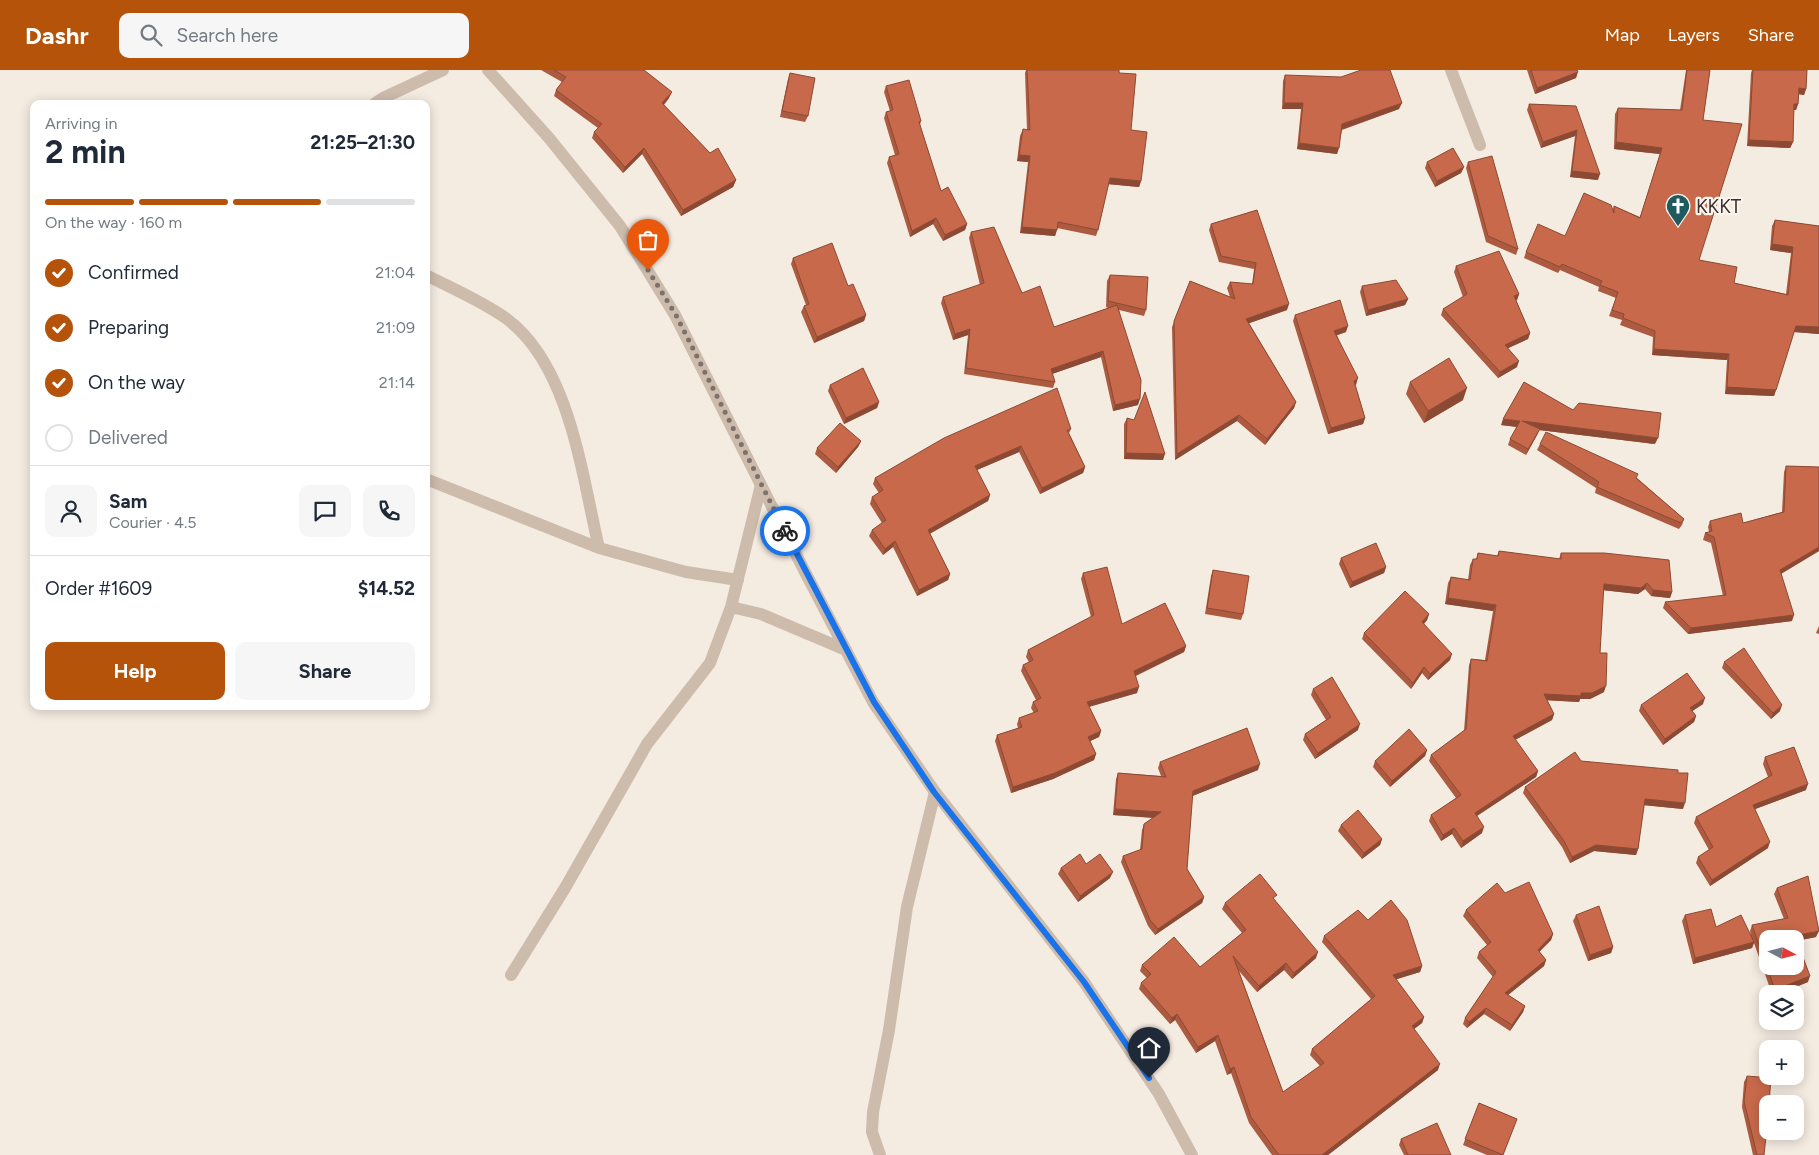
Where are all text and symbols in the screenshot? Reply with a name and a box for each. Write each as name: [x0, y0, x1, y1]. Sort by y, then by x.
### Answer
search box: [119, 13, 469, 58]
text: Dashr: [25, 21, 89, 50]
icon: search: [137, 21, 165, 49]
text: Search here: [177, 24, 278, 47]
text: Map: [1605, 24, 1640, 46]
text: Layers: [1668, 24, 1720, 46]
text: Share: [1748, 24, 1794, 46]
text: Arriving in: [45, 114, 117, 133]
text: 21:25–21:30: [310, 131, 415, 154]
text: 2 min: [45, 133, 126, 171]
church icon: KKKT: [1665, 193, 1691, 227]
place label: KKKT: [1696, 195, 1742, 218]
text: On the way · 160 m: [45, 213, 182, 232]
pin: [627, 219, 669, 270]
icon: bag: [634, 226, 662, 254]
icon: check: [45, 259, 73, 287]
text: Confirmed: [88, 261, 179, 284]
text: 21:04: [375, 263, 415, 282]
icon: check: [45, 314, 73, 342]
text: Preparing: [88, 316, 169, 339]
text: 21:09: [376, 318, 415, 337]
icon: check: [45, 369, 73, 397]
text: On the way: [88, 371, 185, 394]
text: 21:14: [379, 373, 415, 392]
text: Delivered: [88, 426, 168, 449]
button: person: [45, 485, 97, 537]
button: chat: [299, 485, 351, 537]
button: phone: [363, 485, 415, 537]
text: Sam: [109, 490, 147, 513]
courier: [760, 506, 810, 556]
text: Courier · 4.5: [109, 513, 196, 532]
icon: bike: [771, 517, 799, 545]
text: Order #1609: [45, 577, 152, 600]
text: $14.52: [358, 577, 415, 600]
button: Help: [45, 642, 225, 700]
button: Share: [235, 642, 415, 700]
north arrow: [1759, 930, 1804, 975]
map controls: [1759, 930, 1804, 1140]
button: layers: [1759, 985, 1804, 1030]
pin: [1128, 1027, 1170, 1078]
icon: home: [1135, 1034, 1163, 1062]
button: +: [1759, 1040, 1804, 1085]
button: −: [1759, 1095, 1804, 1140]

